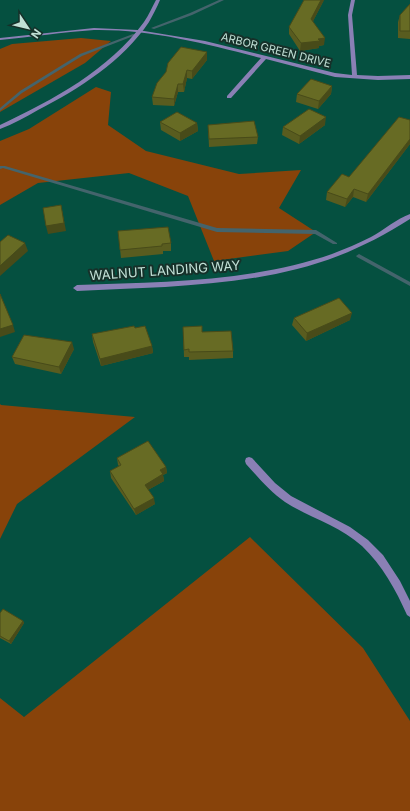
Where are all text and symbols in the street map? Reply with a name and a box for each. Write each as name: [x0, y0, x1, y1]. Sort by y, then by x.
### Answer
north arrow: [8, 8, 48, 48]
text: N: [28, 26, 44, 41]
street label: ARBOR GREEN DRIVE: [220, 30, 332, 70]
street label: WALNUT LANDING WAY: [89, 257, 241, 283]

